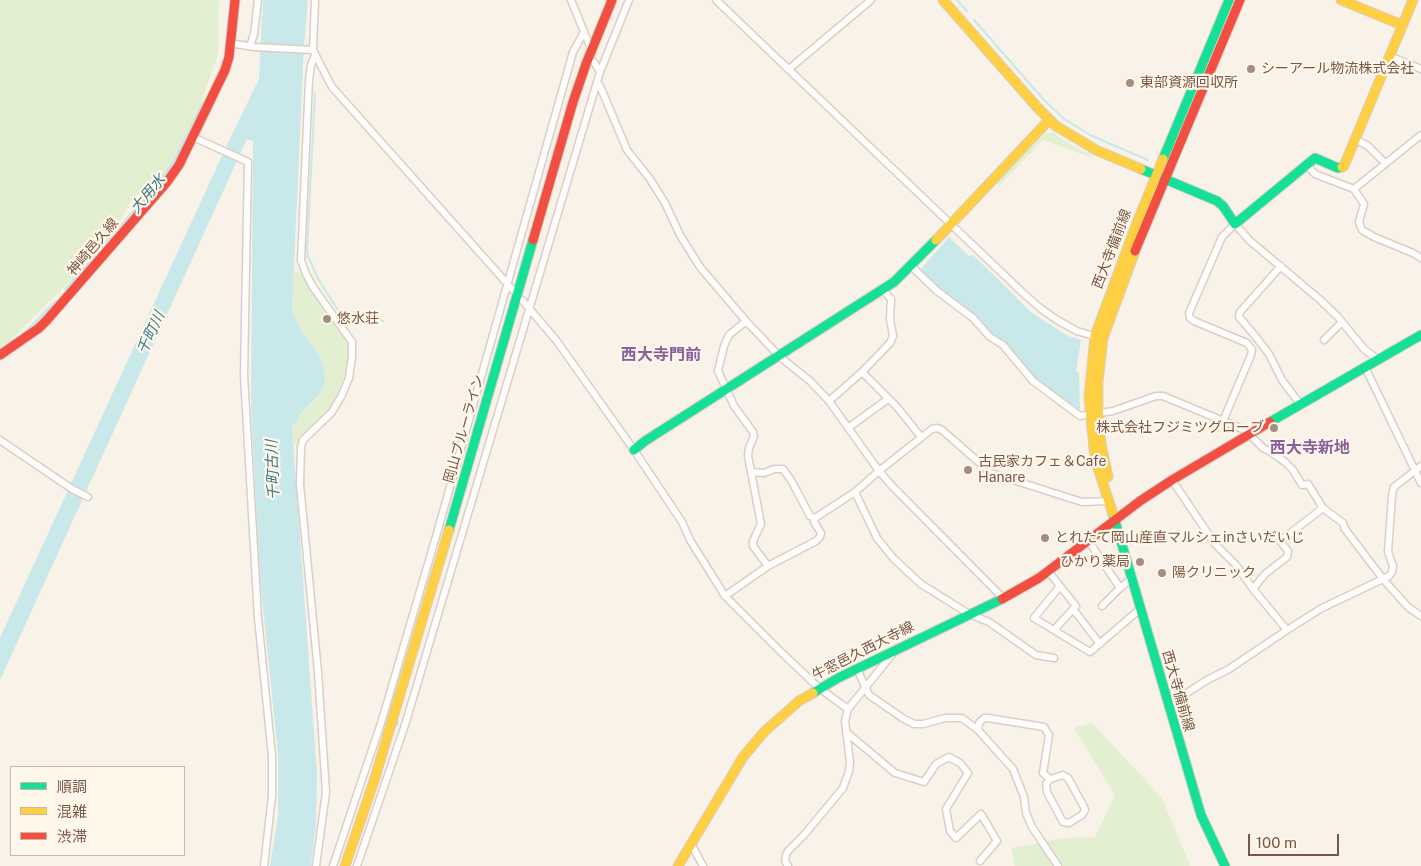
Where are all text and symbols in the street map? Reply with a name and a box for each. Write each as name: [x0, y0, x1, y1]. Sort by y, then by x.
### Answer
place label: シーアール物流株式会社: [1261, 61, 1414, 77]
marker: シーアール物流株式会社: [1245, 63, 1257, 75]
place label: 東部資源回収所: [1140, 75, 1238, 91]
marker: 東部資源回収所: [1124, 77, 1136, 89]
water label: 大用水: [127, 171, 169, 217]
street label: 西大寺備前線: [1089, 207, 1135, 291]
street label: 神崎邑久線: [64, 215, 122, 279]
water label: 千町川: [133, 309, 169, 357]
place label: 悠水荘: [337, 311, 379, 327]
marker: 悠水荘: [321, 313, 333, 325]
district label: 西大寺門前: [621, 345, 701, 365]
street label: 岡山ブルーライン: [440, 373, 488, 485]
place label: 株式会社フジミツグローブ: [1096, 420, 1264, 436]
marker: 株式会社フジミツグローブ: [1268, 422, 1280, 434]
district label: 西大寺新地: [1270, 438, 1350, 458]
water label: 千町古川: [263, 440, 283, 500]
place label: 古民家カフェ＆Cafe Hanare: [978, 454, 1106, 487]
marker: 古民家カフェ＆Cafe Hanare: [962, 464, 974, 476]
place label: とれたて岡山産直マルシェinさいだいじ: [1055, 530, 1305, 546]
marker: とれたて岡山産直マルシェinさいだいじ: [1039, 532, 1051, 544]
place label: ひかり薬局: [1060, 554, 1130, 570]
marker: ひかり薬局: [1134, 556, 1146, 568]
place label: 陽クリニック: [1172, 565, 1256, 581]
marker: 陽クリニック: [1156, 567, 1168, 579]
street label: 牛窓邑久西大寺線: [809, 618, 917, 684]
street label: 西大寺備前線: [1158, 648, 1198, 734]
legend: [10, 766, 185, 856]
text: 順調: [57, 778, 87, 795]
text: 混雑: [57, 803, 87, 820]
scale bar: [1251, 824, 1342, 856]
text: 渋滞: [57, 828, 87, 845]
text: 100 m: [1256, 834, 1297, 851]

